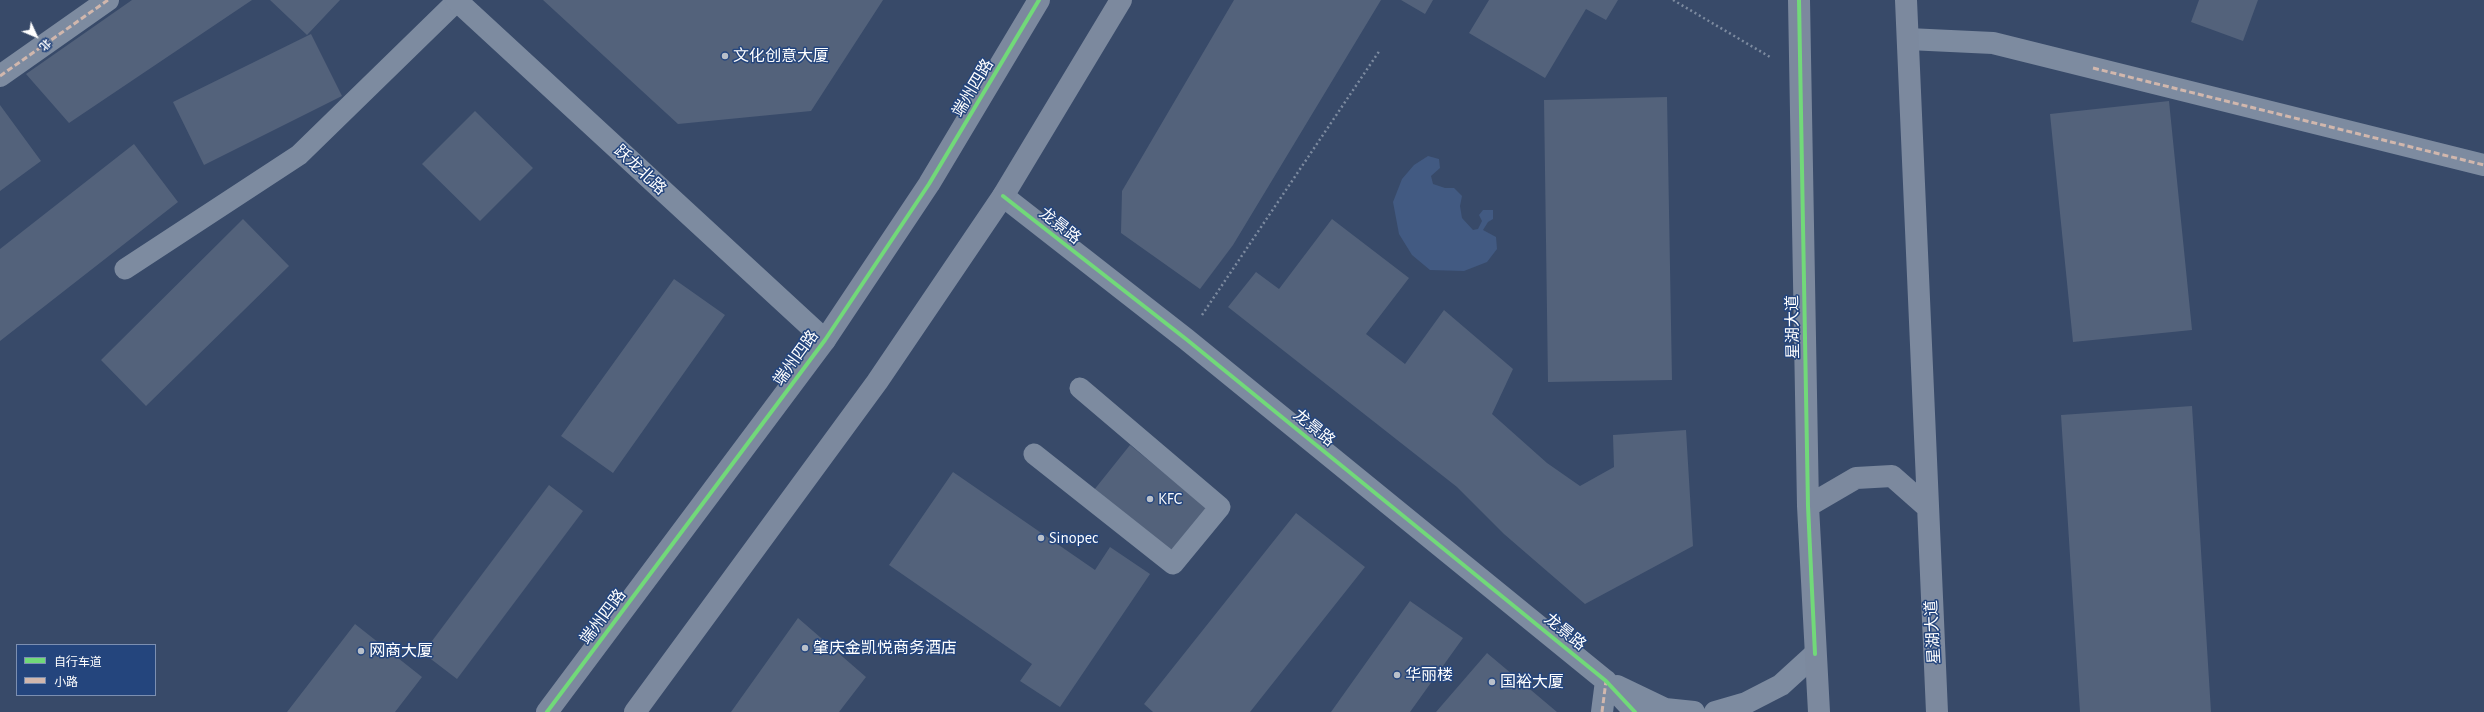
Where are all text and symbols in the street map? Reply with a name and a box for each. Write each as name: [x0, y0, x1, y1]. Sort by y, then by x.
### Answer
north arrow: [16, 16, 56, 56]
text: 北: [37, 37, 53, 52]
place label: 文化创意大厦: [733, 46, 829, 66]
marker: 文化创意大厦: [720, 51, 730, 61]
street label: 端州四路: [948, 56, 998, 120]
street label: 跃龙北路: [610, 141, 670, 199]
street label: 龙景路: [1035, 204, 1085, 248]
street label: 星湖大道: [1783, 295, 1803, 359]
street label: 端州四路: [769, 326, 823, 390]
street label: 龙景路: [1289, 405, 1339, 451]
place label: KFC: [1158, 489, 1182, 509]
marker: KFC: [1145, 494, 1155, 504]
place label: Sinopec: [1049, 528, 1098, 548]
marker: Sinopec: [1036, 533, 1046, 543]
street label: 端州四路: [576, 586, 630, 648]
street label: 星湖大道: [1922, 600, 1944, 664]
street label: 龙景路: [1540, 609, 1590, 655]
place label: 肇庆金凯悦商务酒店: [813, 638, 957, 658]
place label: 网商大厦: [369, 641, 433, 661]
marker: 肇庆金凯悦商务酒店: [800, 643, 810, 653]
legend: [16, 644, 156, 696]
marker: 网商大厦: [356, 646, 366, 656]
text: 自行车道: [54, 656, 102, 668]
place label: 华丽楼: [1405, 665, 1453, 685]
marker: 华丽楼: [1392, 670, 1402, 680]
place label: 国裕大厦: [1500, 672, 1564, 692]
text: 小路: [54, 676, 78, 688]
marker: 国裕大厦: [1487, 677, 1497, 687]

